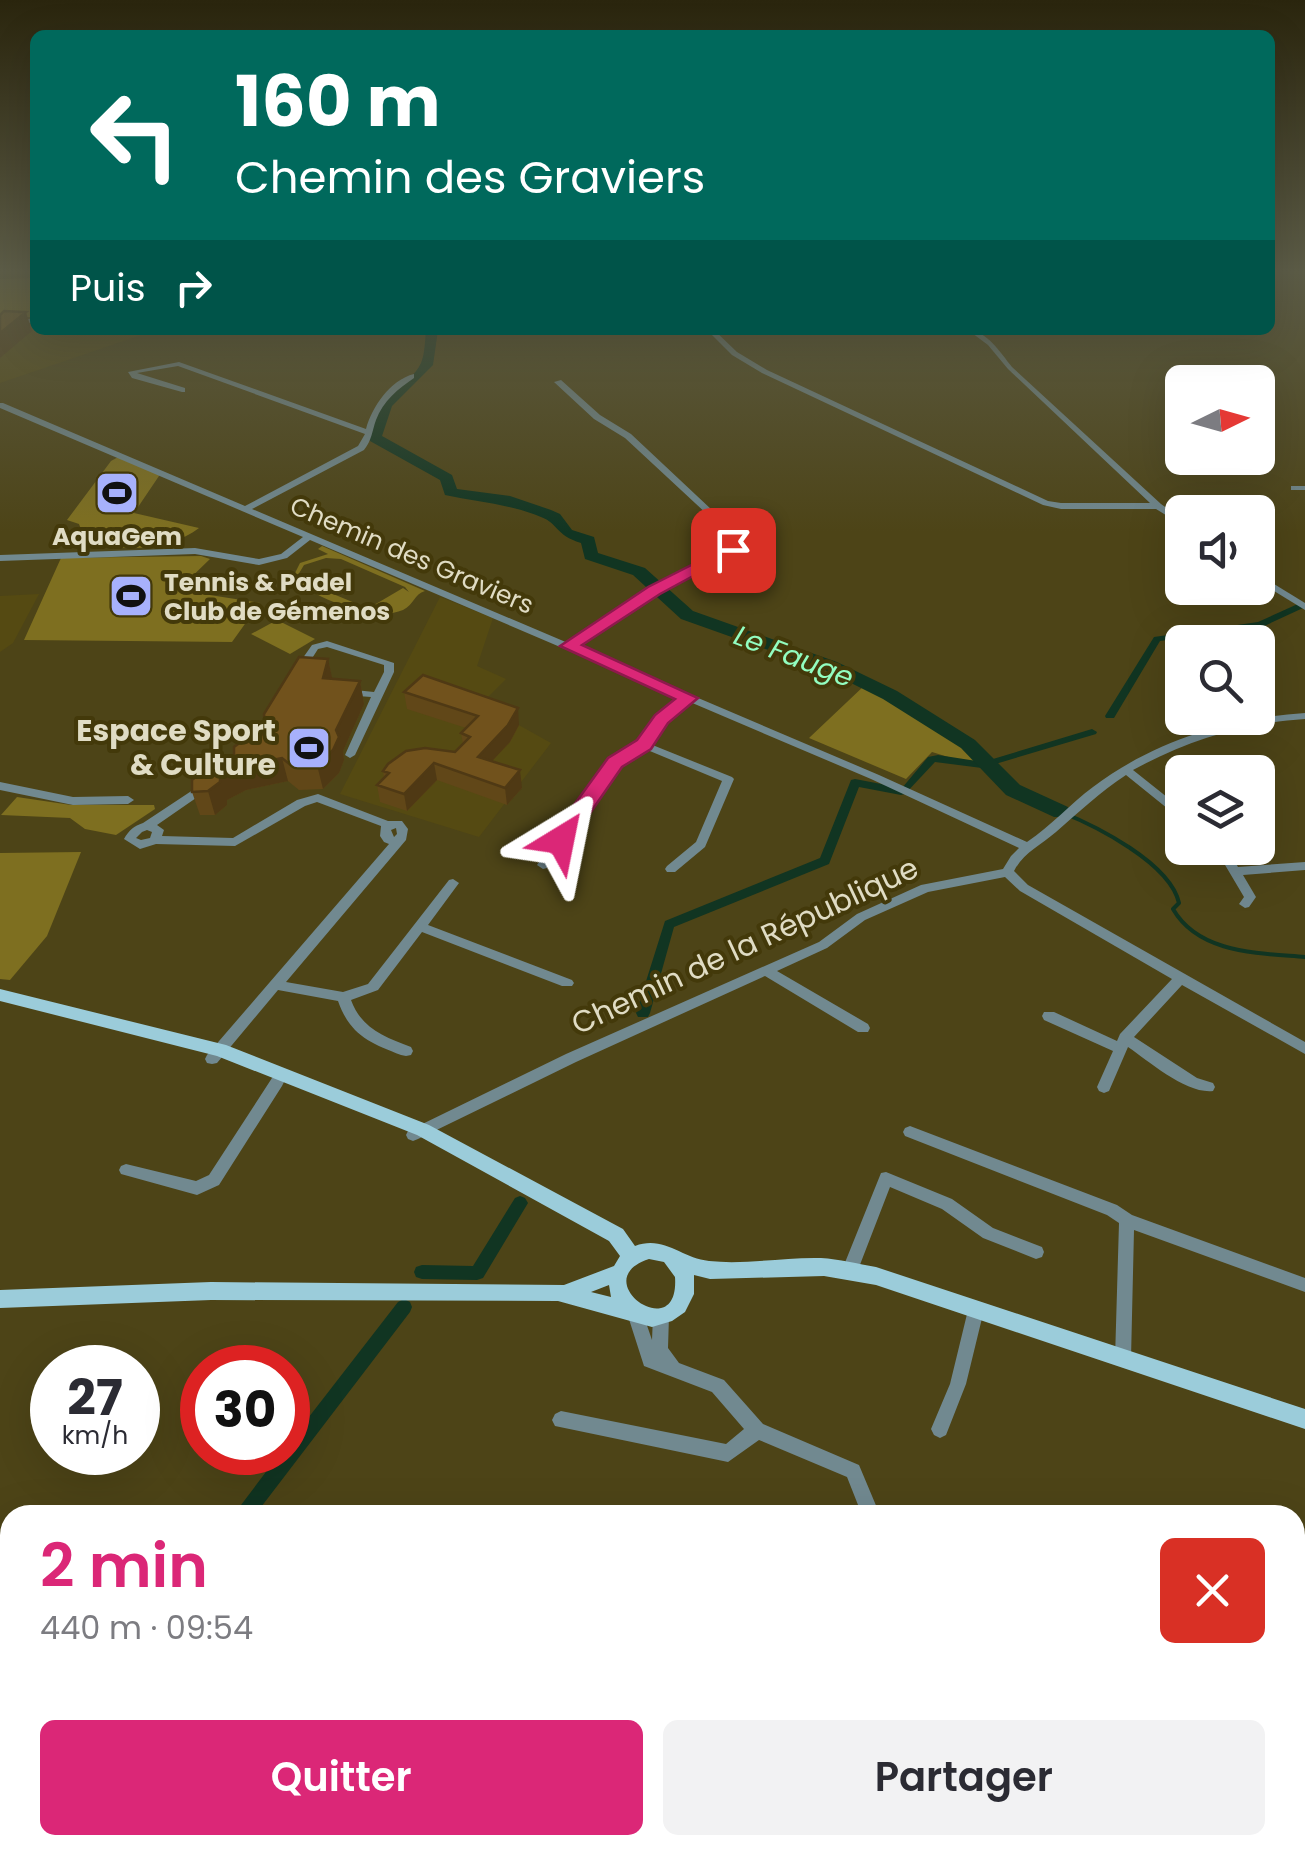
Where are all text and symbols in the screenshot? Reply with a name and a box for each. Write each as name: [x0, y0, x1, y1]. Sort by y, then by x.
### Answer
text: 160 m: [235, 52, 441, 151]
icon: left: [70, 70, 200, 200]
text: Chemin des Graviers: [235, 146, 705, 209]
icon: right: [166, 260, 221, 315]
text: Puis: [70, 261, 146, 314]
north arrow: [1165, 365, 1275, 475]
map controls: [1165, 365, 1275, 865]
sports icon: AquaGem: [94, 470, 140, 516]
street label: Chemin des Graviers: [285, 488, 539, 623]
button: sound: [1165, 495, 1275, 605]
pin: [691, 508, 776, 593]
place label: AquaGem: [52, 519, 182, 554]
icon: arrive: [706, 523, 761, 578]
place label: Tennis & Padel Club de Gémenos: [164, 565, 390, 629]
sports icon: Tennis & Padel Club de Gémenos: [108, 573, 154, 619]
water label: Le Fauge: [728, 616, 859, 697]
button: search: [1165, 625, 1275, 735]
place label: Espace Sport & Culture: [76, 709, 276, 786]
sports icon: Espace Sport & Culture: [286, 725, 332, 771]
button: layers: [1165, 755, 1275, 865]
position arrow: [509, 788, 613, 892]
street label: Chemin de la République: [564, 846, 925, 1045]
speed limit sign: 30: [180, 1345, 310, 1475]
text: 27: [67, 1362, 123, 1433]
text: km/h: [62, 1418, 128, 1453]
text: 2 min: [40, 1524, 208, 1608]
button: close: [1160, 1538, 1265, 1643]
text: 440 m · 09:54: [40, 1605, 253, 1650]
button: Quitter: [40, 1720, 643, 1835]
button: Partager: [663, 1720, 1265, 1835]

